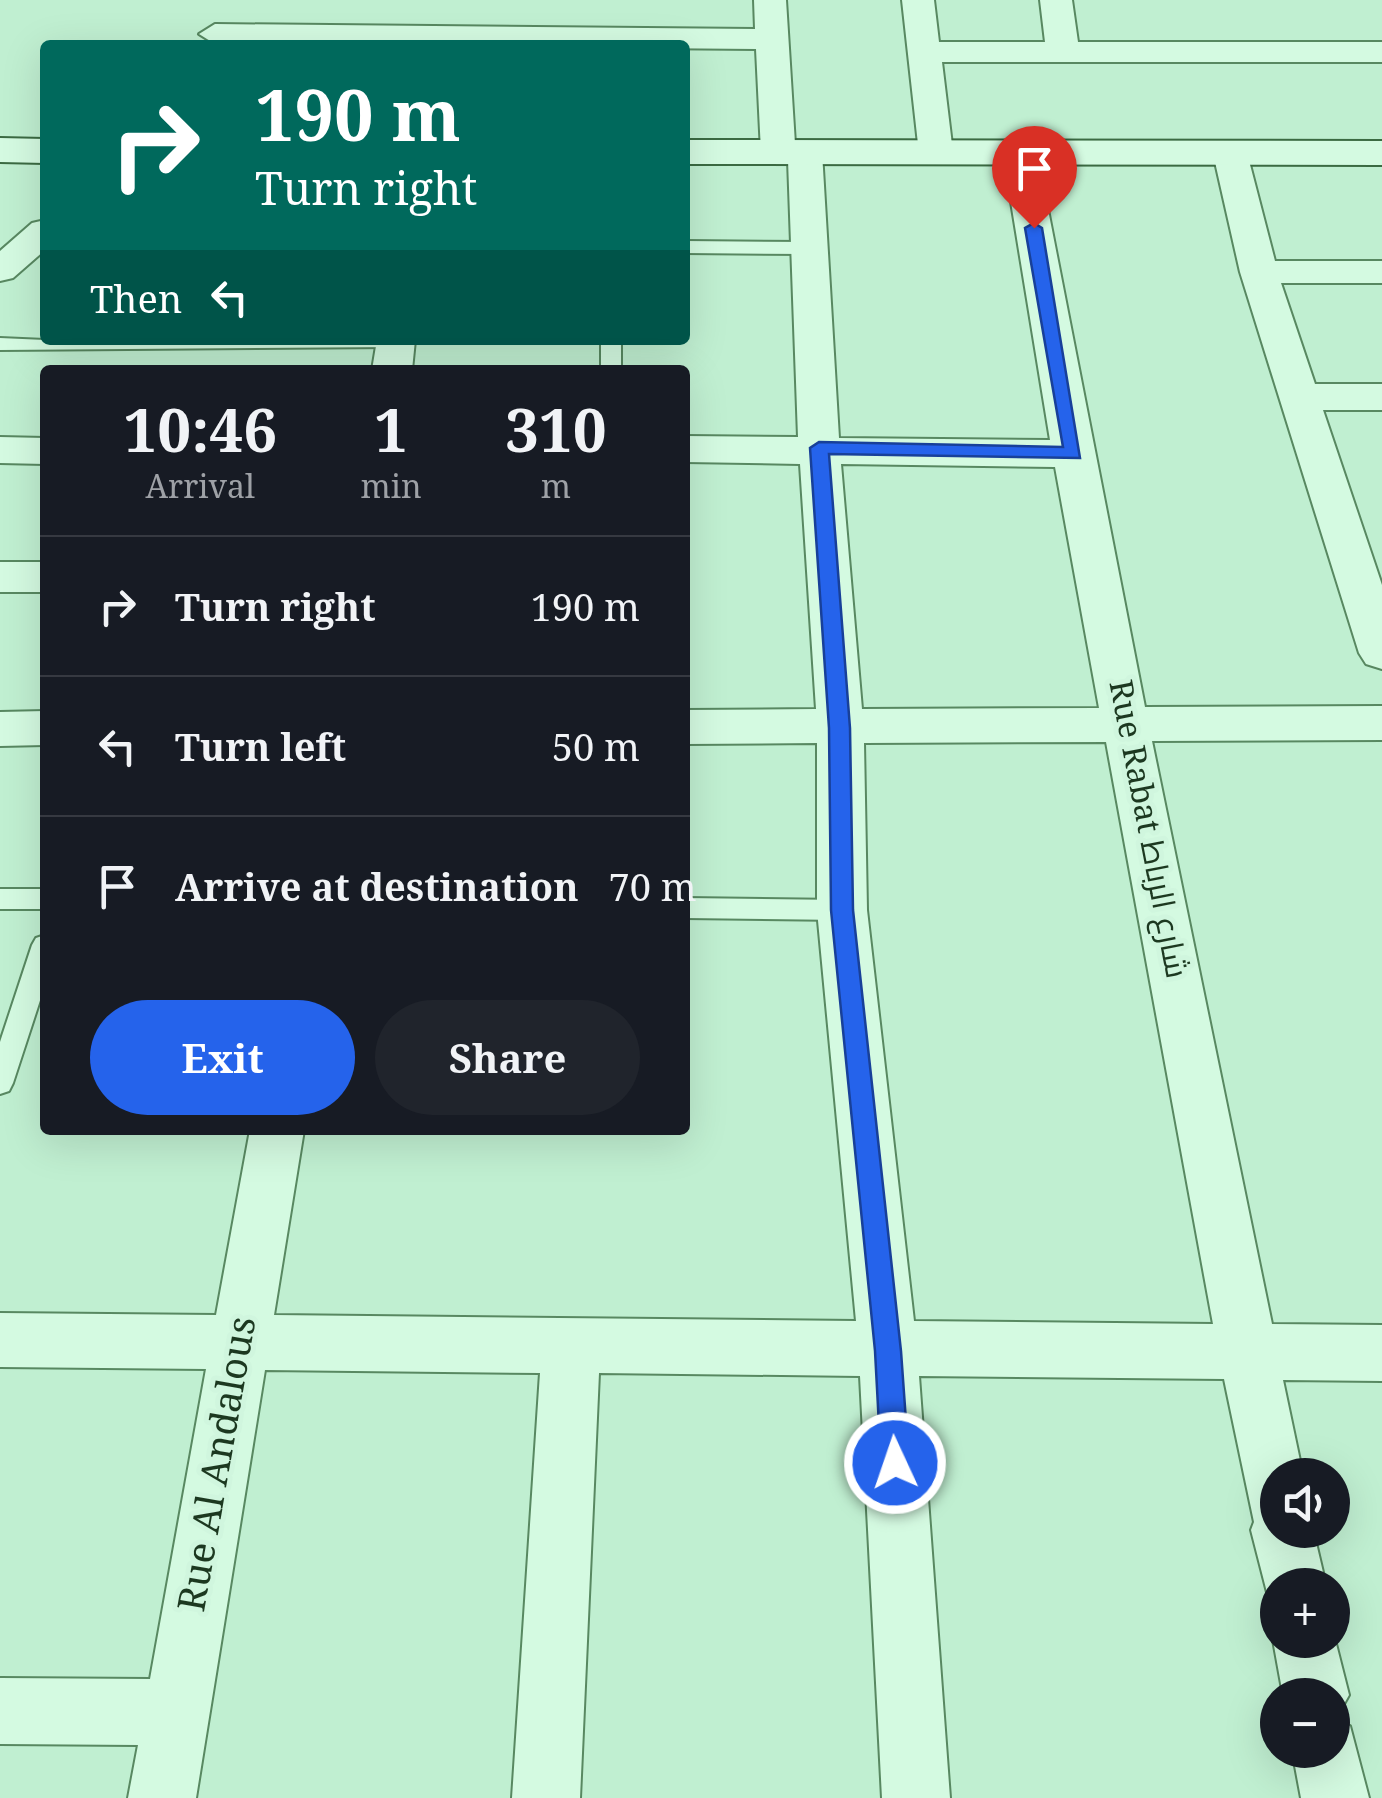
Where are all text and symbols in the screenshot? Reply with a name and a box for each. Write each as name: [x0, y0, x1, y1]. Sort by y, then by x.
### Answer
text: 190 m: [255, 66, 461, 162]
icon: right: [90, 80, 220, 210]
pin: [992, 126, 1077, 229]
icon: arrive: [1007, 141, 1062, 196]
text: Turn right: [255, 157, 477, 218]
icon: left: [202, 270, 257, 325]
text: Then: [90, 272, 182, 324]
text: 10:46: [123, 388, 277, 470]
text: 1: [374, 388, 408, 470]
text: 310: [505, 388, 607, 470]
text: Arrival: [146, 464, 255, 507]
text: min: [361, 464, 422, 507]
text: m: [541, 464, 571, 507]
icon: right: [90, 579, 145, 634]
text: Turn right: [175, 580, 376, 632]
text: 190 m: [530, 580, 640, 632]
street label: Rue Rabat شارع الرباط: [1099, 676, 1200, 982]
icon: left: [90, 719, 145, 774]
text: Turn left: [175, 720, 346, 772]
text: 50 m: [552, 720, 640, 772]
icon: arrive: [90, 859, 145, 914]
text: Arrive at destination: [175, 860, 579, 912]
text: 70 m: [609, 860, 697, 912]
button: Exit: [90, 1000, 355, 1115]
button: Share: [375, 1000, 640, 1115]
street label: Rue Al Andalous: [163, 1312, 267, 1615]
position arrow: [843, 1411, 947, 1515]
map controls: [1260, 1458, 1350, 1768]
button: sound: [1260, 1458, 1350, 1548]
button: +: [1260, 1568, 1350, 1658]
button: −: [1260, 1678, 1350, 1768]

